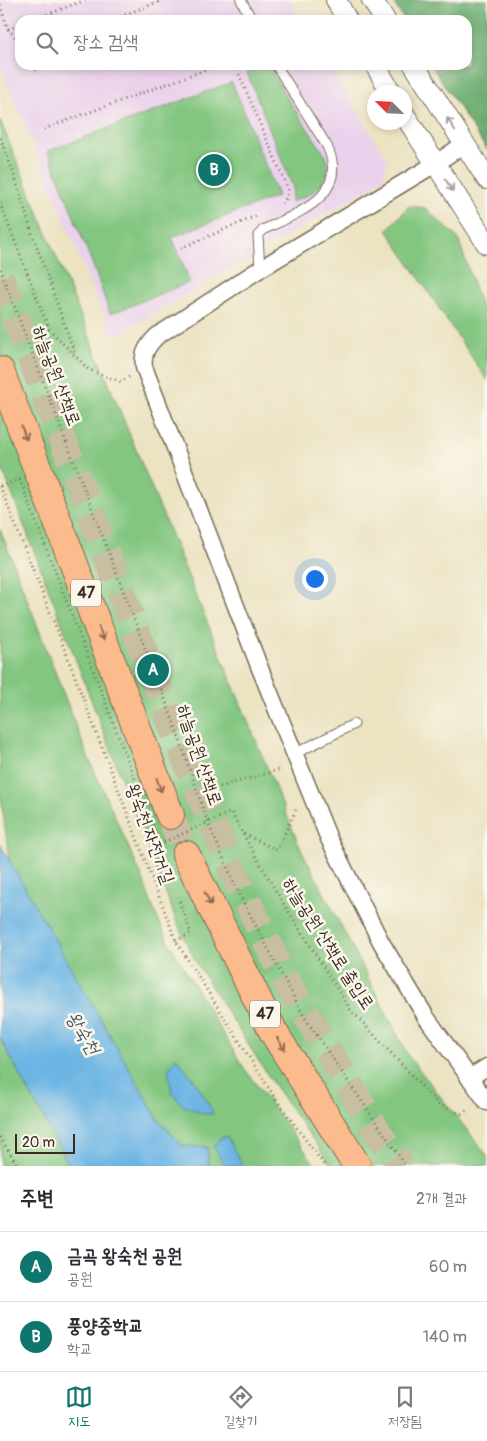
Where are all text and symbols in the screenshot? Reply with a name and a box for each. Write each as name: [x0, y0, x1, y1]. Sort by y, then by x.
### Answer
search box: [15, 15, 472, 70]
icon: search: [33, 29, 61, 57]
text: 장소 검색: [73, 30, 138, 54]
north arrow: [367, 85, 412, 130]
one-way arrow: [446, 117, 456, 131]
pin: B: [198, 151, 230, 189]
one-way arrow: [443, 178, 454, 192]
street label: 하늘공원 산책로: [26, 323, 86, 429]
one-way arrow: [20, 425, 29, 440]
your location: [302, 566, 328, 592]
road number: 47: [71, 580, 101, 606]
one-way arrow: [97, 625, 106, 641]
pin: A: [137, 651, 169, 689]
street label: 하늘공원 산책로: [171, 701, 227, 809]
one-way arrow: [155, 777, 164, 793]
street label: 왕숙천 자전거길: [120, 781, 180, 888]
street label: 하늘공원 산책로 출입로: [277, 874, 379, 1014]
one-way arrow: [204, 891, 213, 906]
road number: 47: [250, 1001, 280, 1028]
water label: 왕숙천: [61, 1007, 106, 1060]
one-way arrow: [277, 1036, 287, 1050]
scale bar: [15, 1131, 75, 1154]
text: 20 m: [22, 1134, 55, 1151]
text: 주변: [20, 1185, 54, 1212]
text: 2개 결과: [416, 1189, 467, 1209]
text: 금곡 왕숙천 공원: [67, 1244, 182, 1268]
text: A: [31, 1257, 41, 1277]
text: 60 m: [429, 1257, 467, 1277]
text: 공원: [67, 1269, 93, 1289]
text: 풍양중학교: [67, 1314, 143, 1338]
text: B: [31, 1327, 41, 1347]
text: 140 m: [423, 1327, 467, 1347]
text: 학교: [67, 1339, 93, 1359]
tab: 지도: [65, 1383, 93, 1431]
tab: 길찾기: [224, 1383, 258, 1431]
tab: 저장됨: [388, 1383, 422, 1431]

